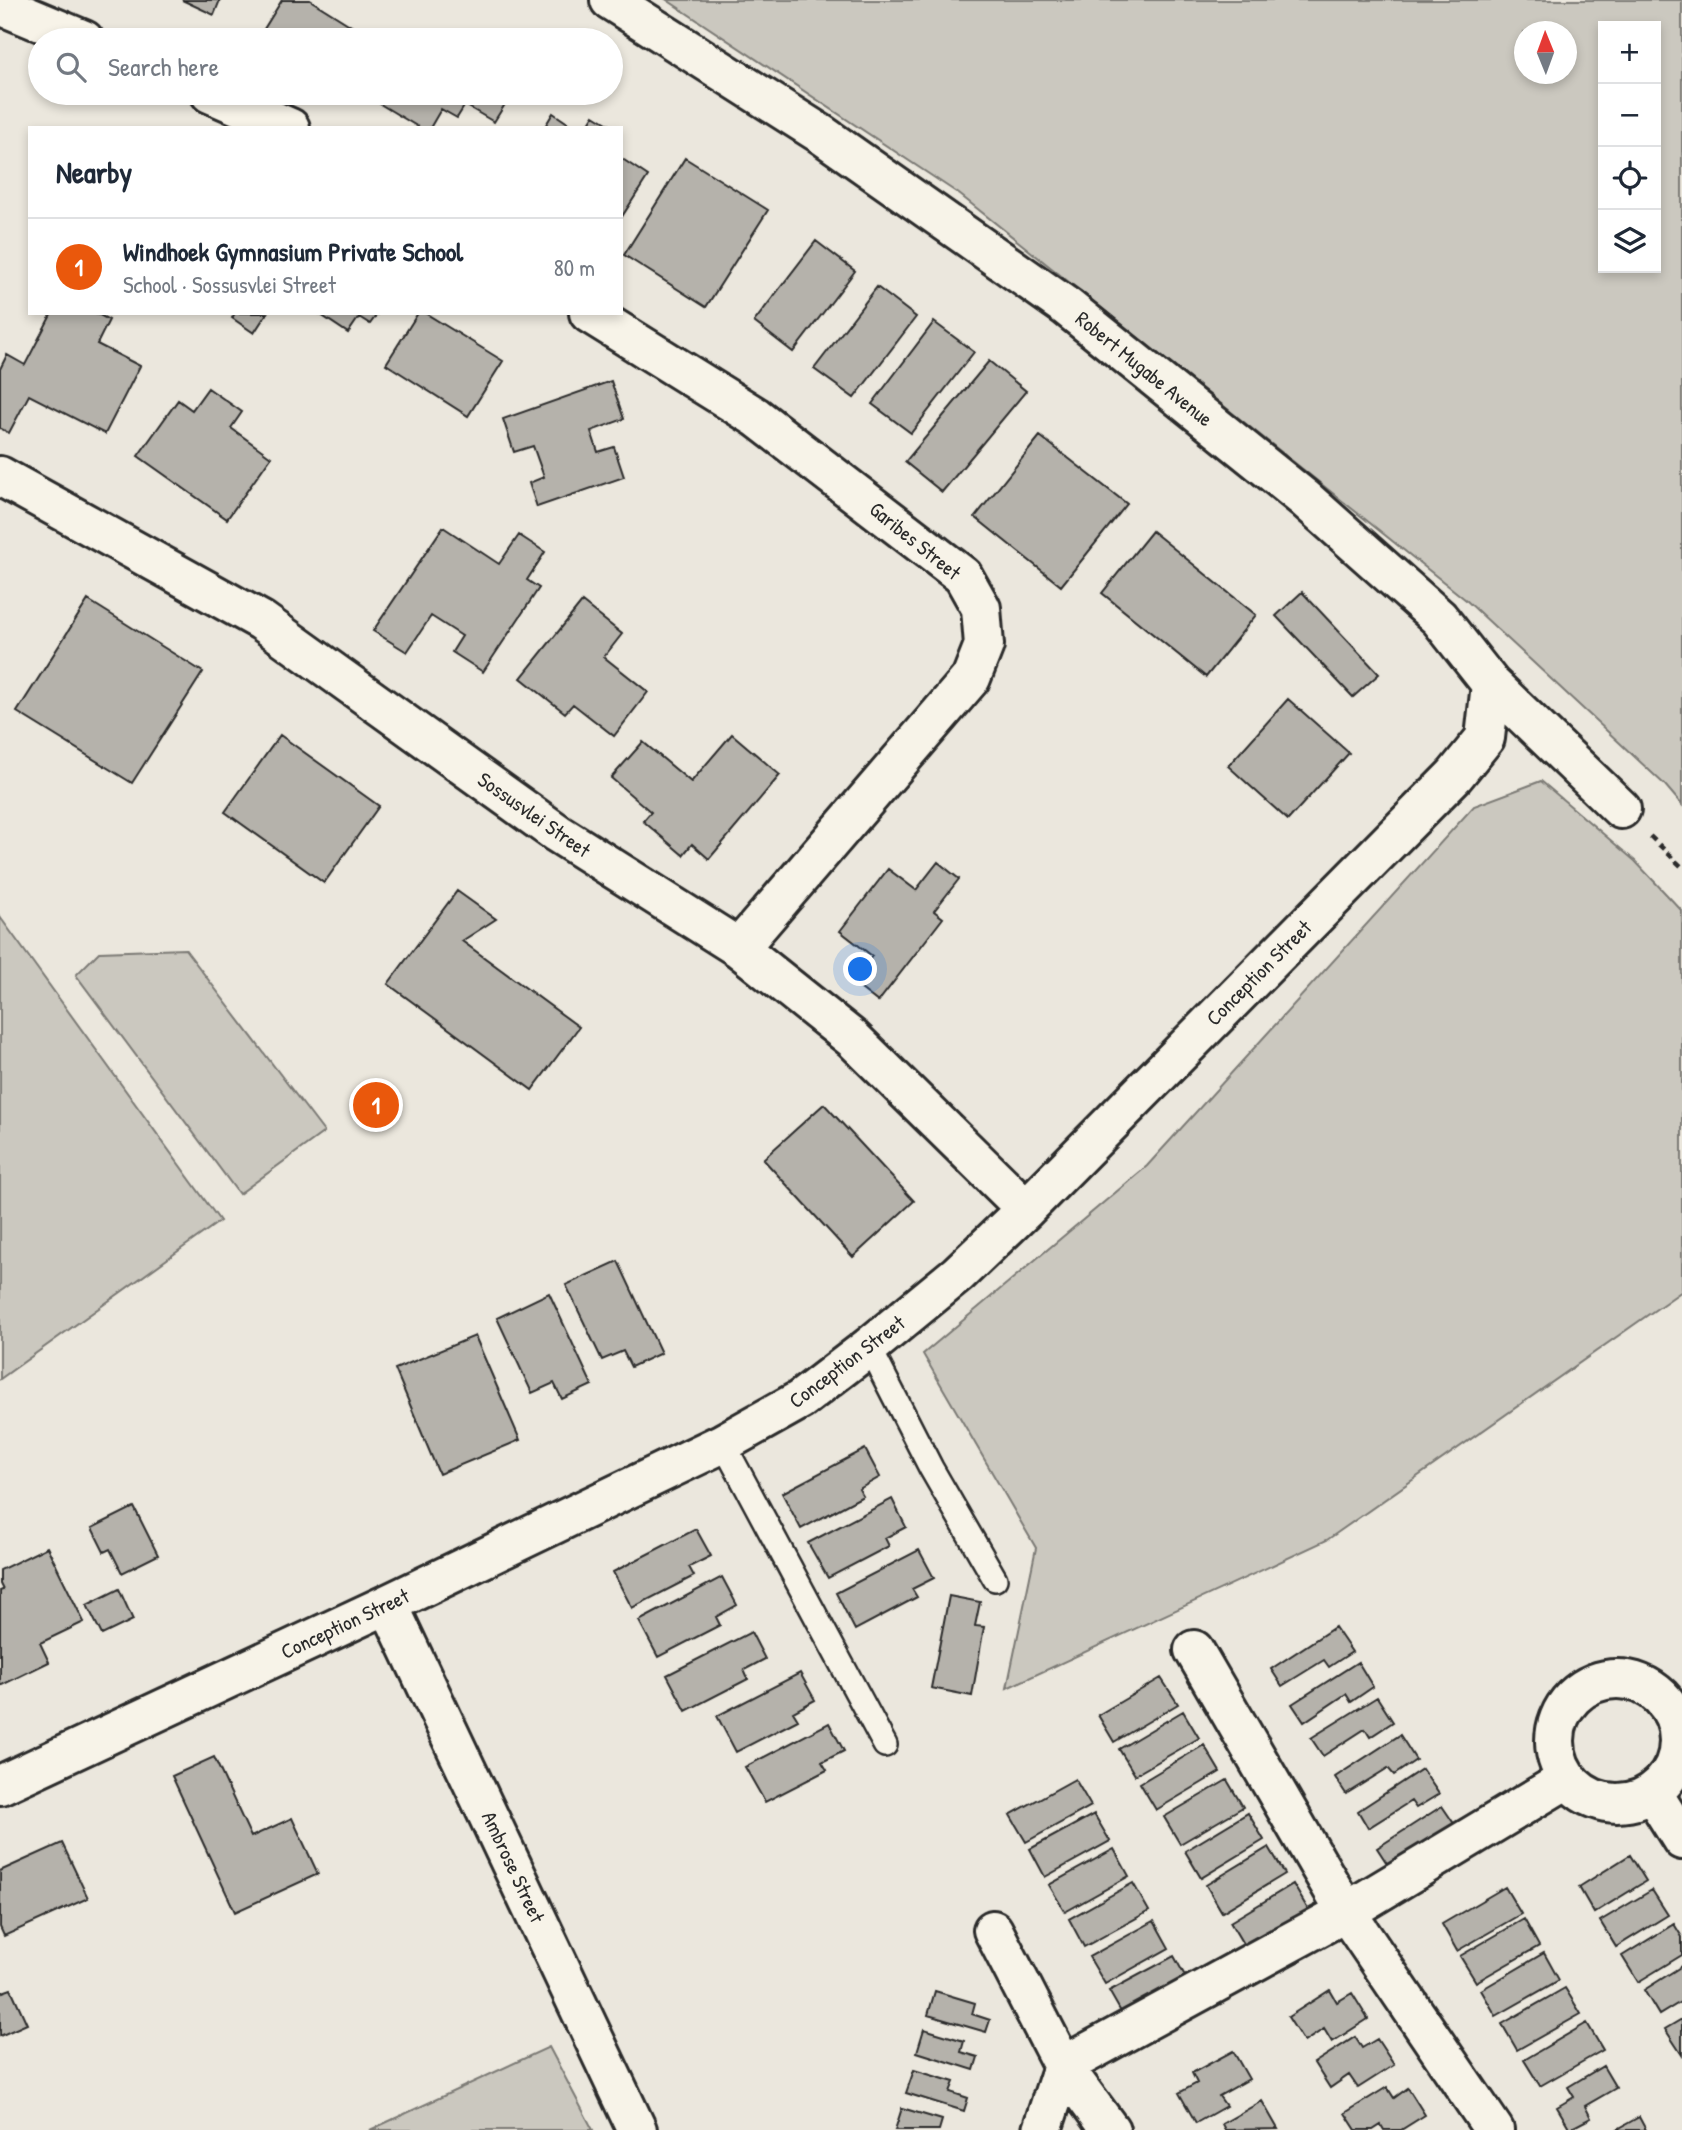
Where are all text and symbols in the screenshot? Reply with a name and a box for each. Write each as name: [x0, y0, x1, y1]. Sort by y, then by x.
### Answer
north arrow: [1514, 21, 1577, 84]
map controls: [1598, 21, 1661, 273]
button: +: [1598, 21, 1661, 84]
search box: [28, 28, 623, 105]
icon: search: [52, 48, 90, 86]
text: Search here: [108, 49, 219, 84]
button: −: [1598, 84, 1661, 147]
button: locate: [1598, 147, 1661, 210]
text: Nearby: [56, 152, 132, 192]
button: layers: [1598, 210, 1661, 273]
text: Windhoek Gymnasium Private School: [123, 234, 463, 269]
text: 1: [75, 252, 83, 283]
text: 80 m: [554, 252, 595, 283]
text: School · Sossusvlei Street: [123, 269, 336, 300]
street label: Robert Mugabe Avenue: [1070, 304, 1219, 433]
street label: Garibes Street: [863, 495, 968, 587]
street label: Sossusvlei Street: [472, 765, 597, 865]
street label: Conception Street: [1199, 913, 1318, 1032]
your location: [843, 952, 877, 986]
pin: 1: [353, 1079, 399, 1131]
street label: Conception Street: [783, 1308, 911, 1415]
street label: Conception Street: [276, 1581, 414, 1666]
street label: Ambrose Street: [475, 1806, 552, 1928]

